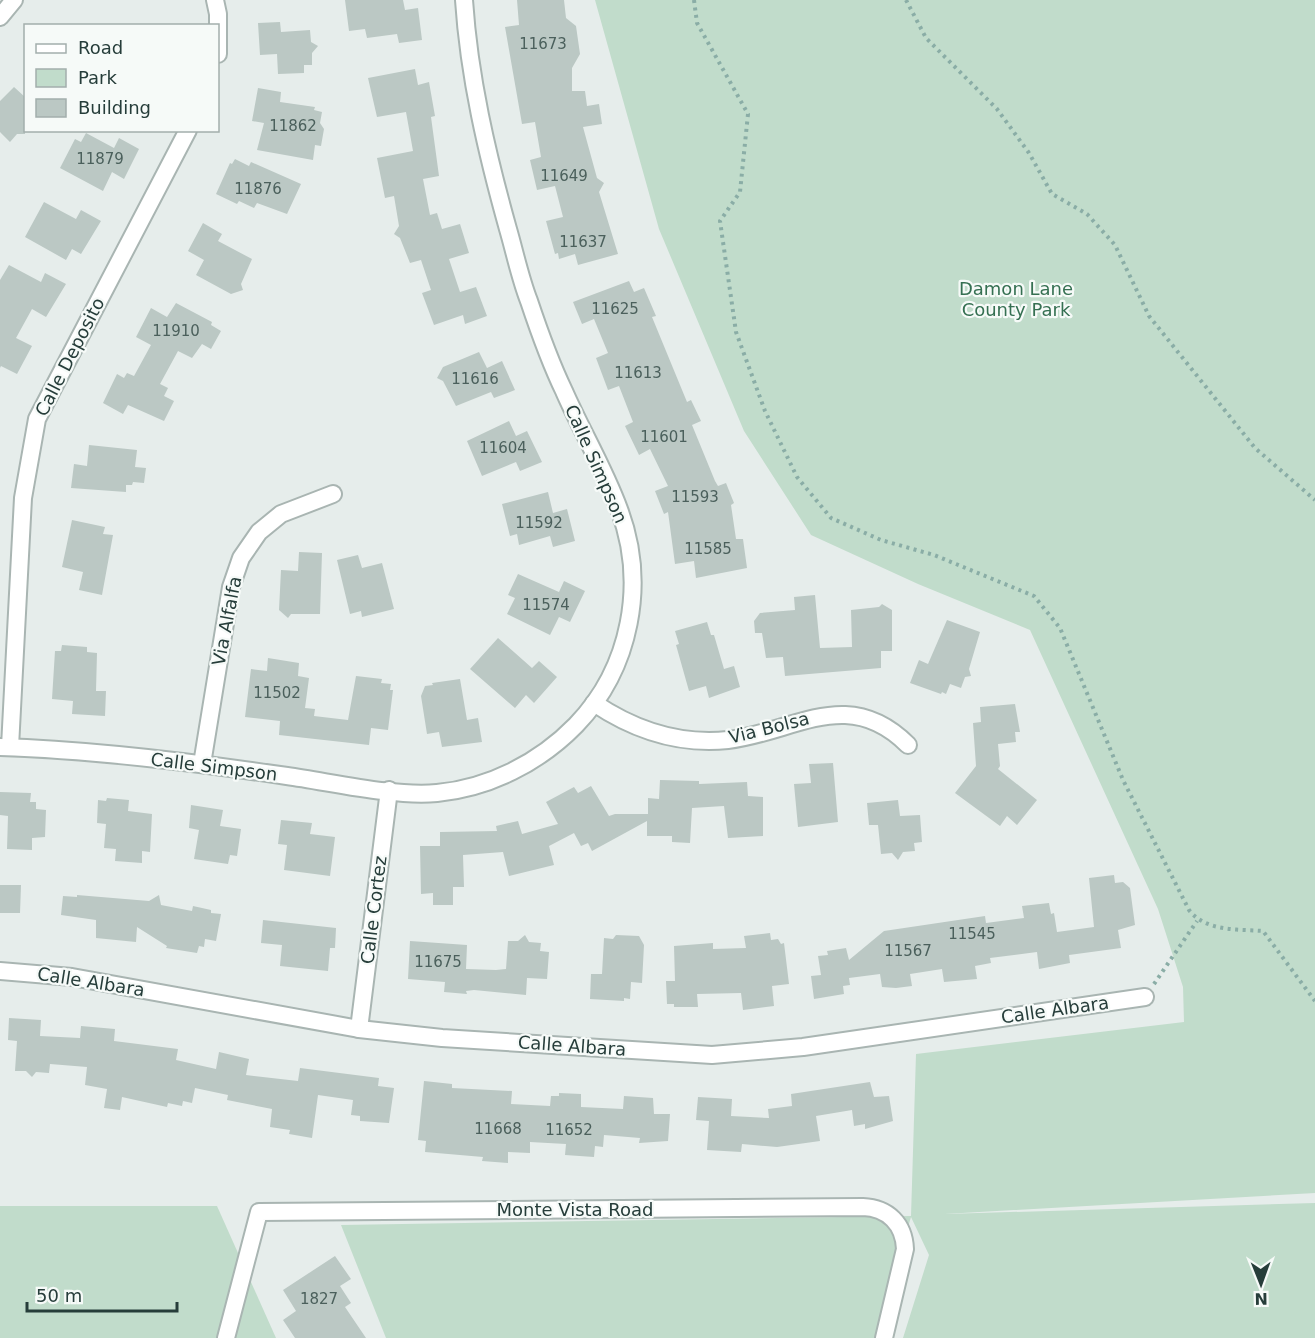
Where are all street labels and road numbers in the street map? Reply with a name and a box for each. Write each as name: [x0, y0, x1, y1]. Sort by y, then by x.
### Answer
street label: Calle Deposito: [31, 294, 108, 420]
street label: Calle Simpson: [561, 401, 632, 526]
street label: Via Alfalfa: [208, 574, 245, 667]
street label: Via Bolsa: [726, 707, 811, 748]
street label: Calle Simpson: [149, 748, 279, 785]
street label: Calle Cortez: [356, 855, 391, 965]
street label: Calle Albara: [36, 963, 146, 1000]
street label: Calle Albara: [1000, 992, 1110, 1027]
street label: Calle Albara: [517, 1031, 627, 1060]
street label: Monte Vista Road: [496, 1199, 654, 1220]

